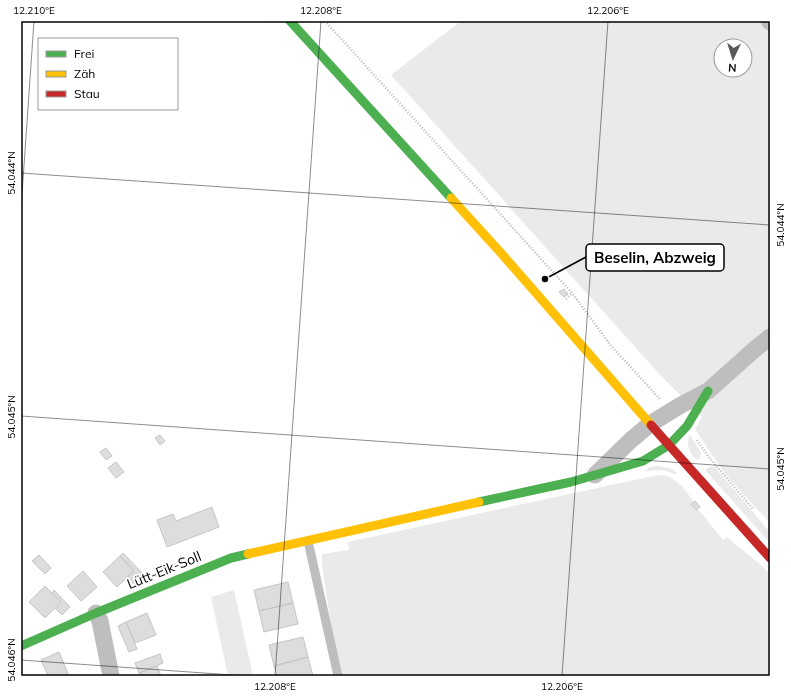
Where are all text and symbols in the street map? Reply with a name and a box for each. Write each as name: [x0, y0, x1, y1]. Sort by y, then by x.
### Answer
text: 12.210°E: [13, 4, 55, 17]
text: 12.208°E: [300, 4, 342, 17]
text: 12.206°E: [587, 4, 629, 17]
legend: [38, 38, 178, 110]
north arrow: [713, 38, 753, 78]
text: Frei: [74, 46, 94, 61]
text: N: [728, 61, 737, 75]
text: Zäh: [74, 66, 95, 81]
text: Stau: [74, 86, 100, 101]
text: 54.044°N: [5, 151, 18, 195]
text: 54.044°N: [774, 203, 787, 247]
callout: Beselin, Abzweig: [586, 244, 724, 271]
text: Beselin, Abzweig: [594, 248, 716, 267]
text: 54.045°N: [5, 395, 18, 439]
text: 54.045°N: [774, 447, 787, 491]
street label: Lütt-Eik-Soll: [124, 547, 204, 593]
text: 54.046°N: [5, 638, 18, 682]
text: 12.208°E: [254, 680, 296, 693]
text: 12.206°E: [541, 680, 583, 693]

